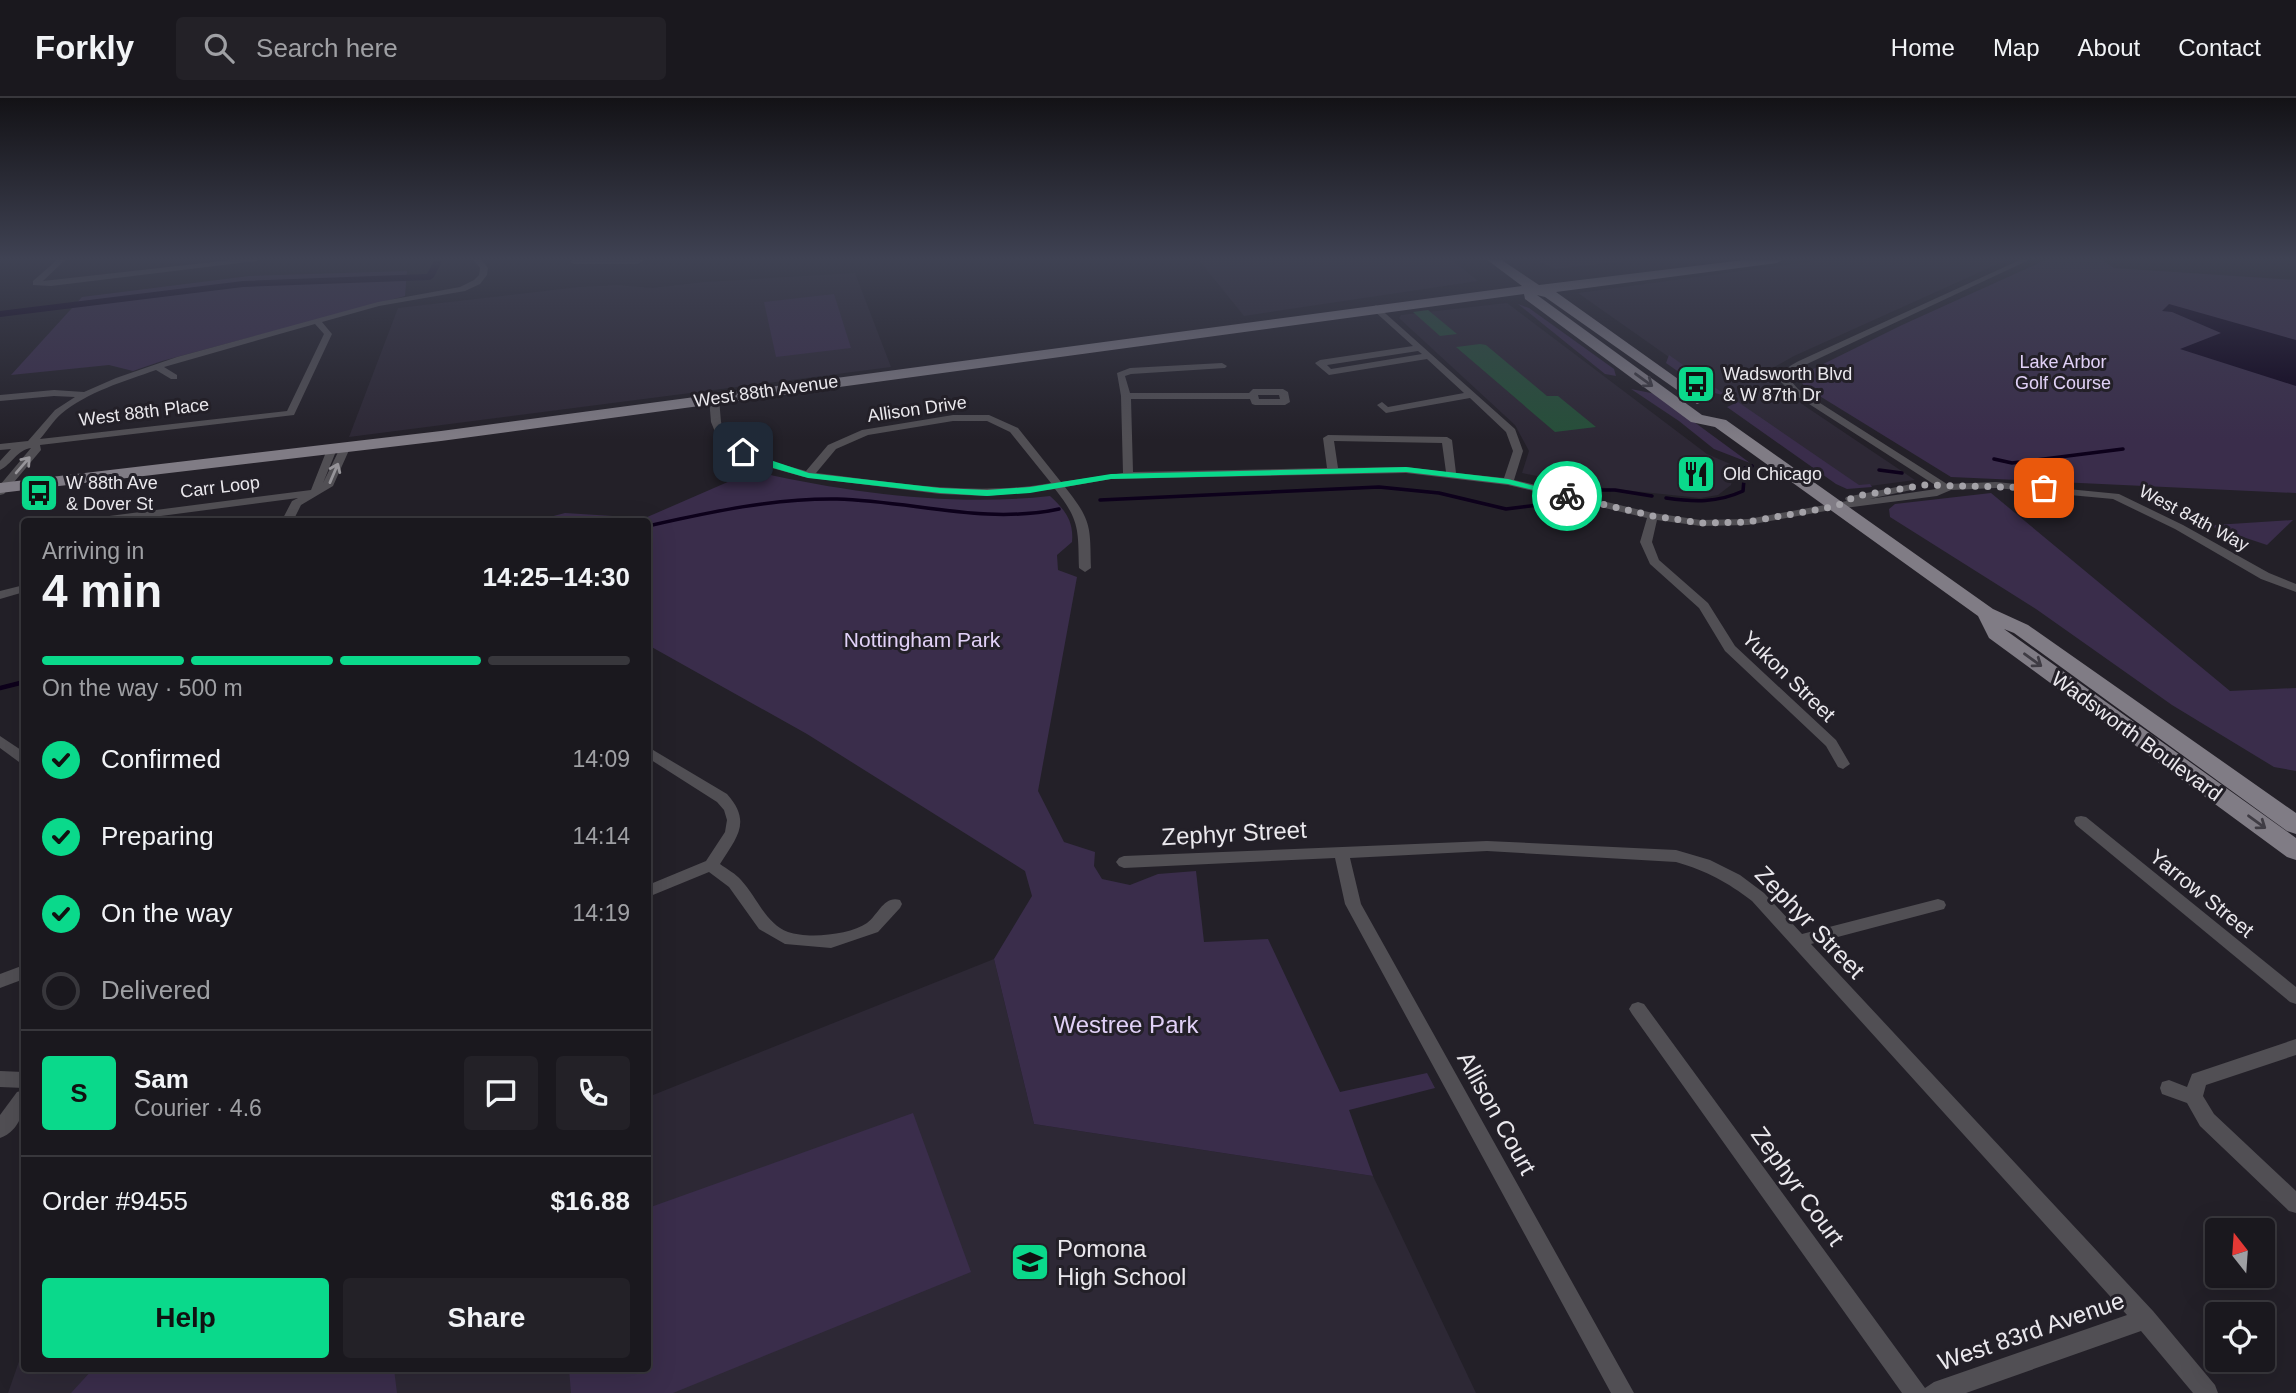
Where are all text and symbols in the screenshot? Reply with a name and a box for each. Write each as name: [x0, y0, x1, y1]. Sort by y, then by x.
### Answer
search box: [176, 17, 666, 80]
text: Forkly: [35, 29, 134, 66]
icon: search: [200, 29, 238, 67]
text: Search here: [256, 33, 398, 63]
text: Home: [1891, 34, 1955, 61]
text: Map: [1993, 34, 2040, 61]
text: About: [2078, 34, 2140, 61]
text: Contact: [2178, 34, 2261, 61]
park label: Lake Arbor Golf Course: [2015, 352, 2111, 393]
bus stop icon: Wadsworth Blvd & W 87th Dr: [1675, 363, 1717, 405]
place label: Wadsworth Blvd & W 87th Dr: [1723, 364, 1852, 405]
street label: West 88th Avenue: [693, 371, 839, 411]
one-way arrow: [1634, 373, 1653, 387]
street label: Allison Drive: [866, 392, 968, 426]
street label: West 88th Place: [78, 394, 210, 430]
pin: [713, 422, 773, 482]
icon: home: [724, 433, 762, 471]
restaurant icon: Old Chicago: [1675, 453, 1717, 495]
one-way arrow: [15, 456, 31, 474]
pin: [2014, 458, 2074, 518]
courier: [1532, 461, 1602, 531]
one-way arrow: [328, 462, 341, 484]
place label: Old Chicago: [1723, 464, 1822, 484]
icon: bag: [2025, 469, 2063, 507]
bus stop icon: W 88th Ave & Dover St: [18, 472, 60, 514]
street label: Carr Loop: [179, 472, 261, 502]
place label: W 88th Ave & Dover St: [66, 473, 158, 514]
icon: bike: [1548, 477, 1586, 515]
street label: West 84th Way: [2136, 481, 2252, 555]
text: Arriving in: [42, 538, 144, 564]
text: 14:25–14:30: [483, 562, 630, 592]
text: 4 min: [42, 565, 162, 617]
street label: Yukon Street: [1738, 626, 1840, 726]
park label: Nottingham Park: [844, 628, 1001, 651]
one-way arrow: [2023, 653, 2042, 667]
street label: Wadsworth Boulevard: [2047, 667, 2227, 805]
text: On the way · 500 m: [42, 675, 243, 701]
icon: check: [42, 741, 80, 779]
text: Confirmed: [101, 744, 221, 774]
text: 14:09: [572, 746, 630, 772]
one-way arrow: [2247, 815, 2266, 830]
street label: Zephyr Street: [1161, 816, 1308, 850]
icon: check: [42, 818, 80, 856]
text: Preparing: [101, 821, 214, 851]
text: 14:14: [572, 823, 630, 849]
street label: Yarrow Street: [2145, 844, 2259, 942]
street label: Zephyr Street: [1750, 860, 1870, 984]
icon: check: [42, 895, 80, 933]
text: On the way: [101, 898, 233, 928]
text: 14:19: [572, 900, 630, 926]
text: Delivered: [101, 975, 211, 1005]
park label: Westree Park: [1054, 1011, 1199, 1038]
street label: Allison Court: [1452, 1047, 1542, 1179]
button: chat: [464, 1056, 538, 1130]
button: phone: [556, 1056, 630, 1130]
text: Sam: [134, 1064, 189, 1094]
text: S: [70, 1078, 88, 1108]
text: Courier · 4.6: [134, 1095, 262, 1121]
street label: Zephyr Court: [1746, 1121, 1850, 1251]
text: Order #9455: [42, 1186, 188, 1216]
text: $16.88: [550, 1186, 630, 1216]
north arrow: [2205, 1218, 2275, 1288]
map controls: [2205, 1218, 2275, 1372]
place label: Pomona High School: [1057, 1235, 1186, 1290]
school or university icon: Pomona High School: [1009, 1241, 1051, 1283]
button: Help: [42, 1278, 329, 1358]
button: Share: [343, 1278, 630, 1358]
street label: West 83rd Avenue: [1934, 1286, 2128, 1376]
button: locate: [2205, 1302, 2275, 1372]

